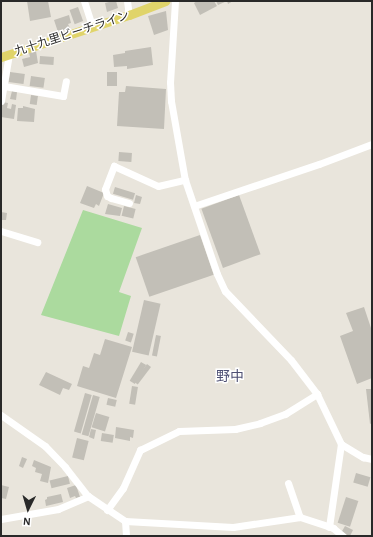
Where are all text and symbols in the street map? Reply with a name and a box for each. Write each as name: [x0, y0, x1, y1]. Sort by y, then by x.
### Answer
street label: 九十九里ビーチライン: [13, 9, 131, 59]
district label: 野中: [216, 369, 244, 385]
north arrow: [8, 489, 48, 529]
text: N: [23, 516, 31, 527]

